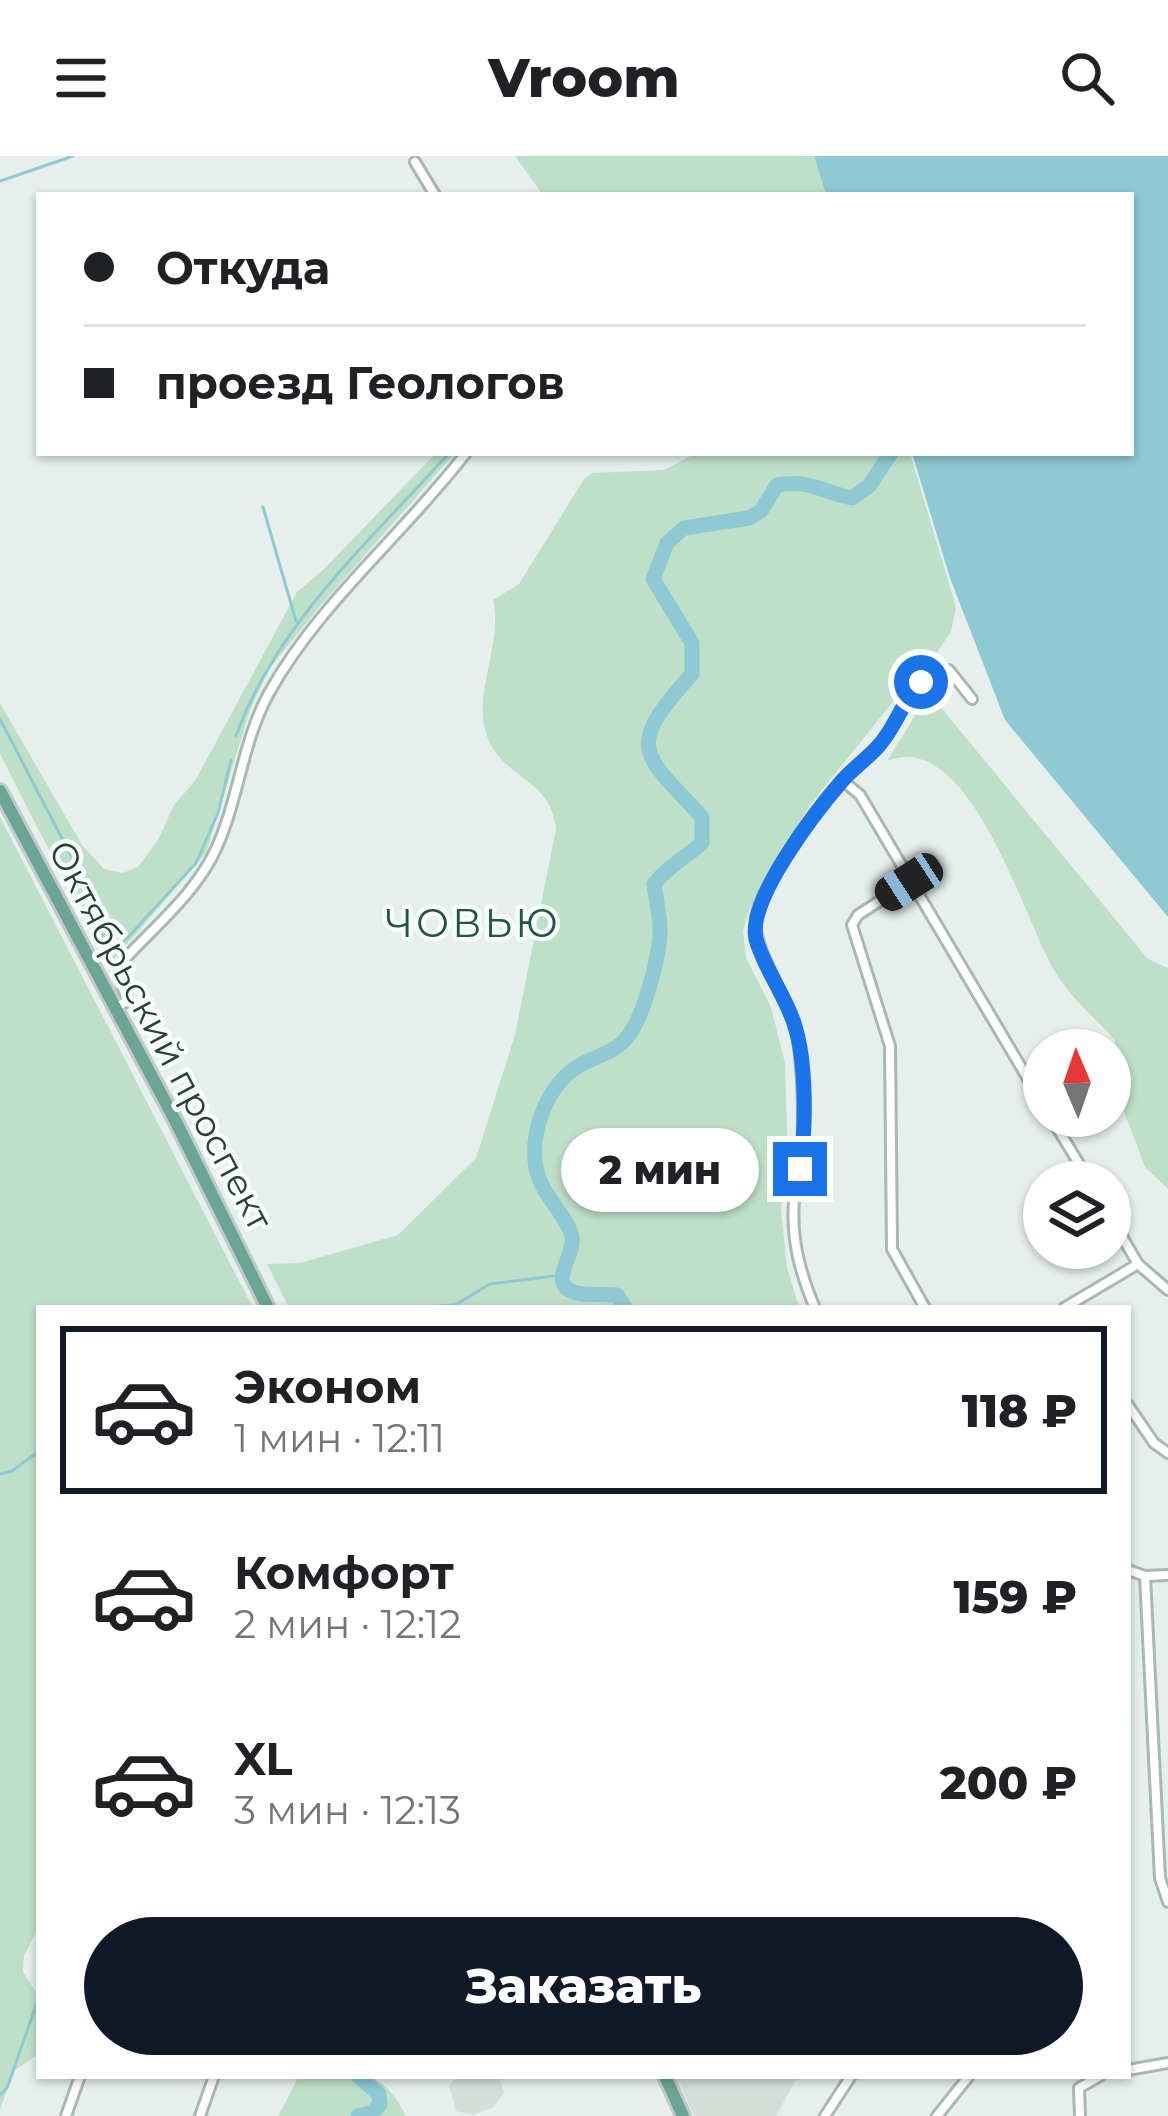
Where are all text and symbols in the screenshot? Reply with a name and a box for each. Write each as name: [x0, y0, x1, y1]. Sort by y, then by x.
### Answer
icon: menu: [48, 45, 114, 111]
text: Vroom: [488, 45, 680, 111]
icon: search: [1054, 45, 1120, 111]
text: Откуда: [156, 240, 330, 295]
text: проезд Геологов: [156, 355, 565, 410]
route start: [894, 655, 948, 709]
street label: Октябрьский проспект: [40, 833, 282, 1237]
car: [869, 847, 949, 917]
district label: ЧОВЬЮ: [385, 899, 561, 947]
north arrow: [1023, 1029, 1131, 1137]
map controls: [1023, 1029, 1131, 1269]
callout: 2 мин: [560, 1127, 758, 1211]
route end: [773, 1142, 827, 1196]
text: 2 мин: [599, 1146, 721, 1194]
button: layers: [1023, 1161, 1131, 1269]
icon: car: [90, 1356, 198, 1464]
text: Эконом: [234, 1359, 421, 1414]
text: 118 ₽: [962, 1383, 1077, 1438]
text: 1 мин · 12:11: [234, 1414, 445, 1462]
icon: car: [90, 1542, 198, 1650]
text: Комфорт: [234, 1545, 454, 1600]
text: 159 ₽: [954, 1569, 1077, 1624]
text: 2 мин · 12:12: [234, 1600, 461, 1648]
icon: car: [90, 1728, 198, 1836]
text: XL: [234, 1731, 292, 1786]
text: 200 ₽: [940, 1755, 1077, 1810]
text: 3 мин · 12:13: [234, 1786, 461, 1834]
button: Заказать: [84, 1917, 1083, 2055]

